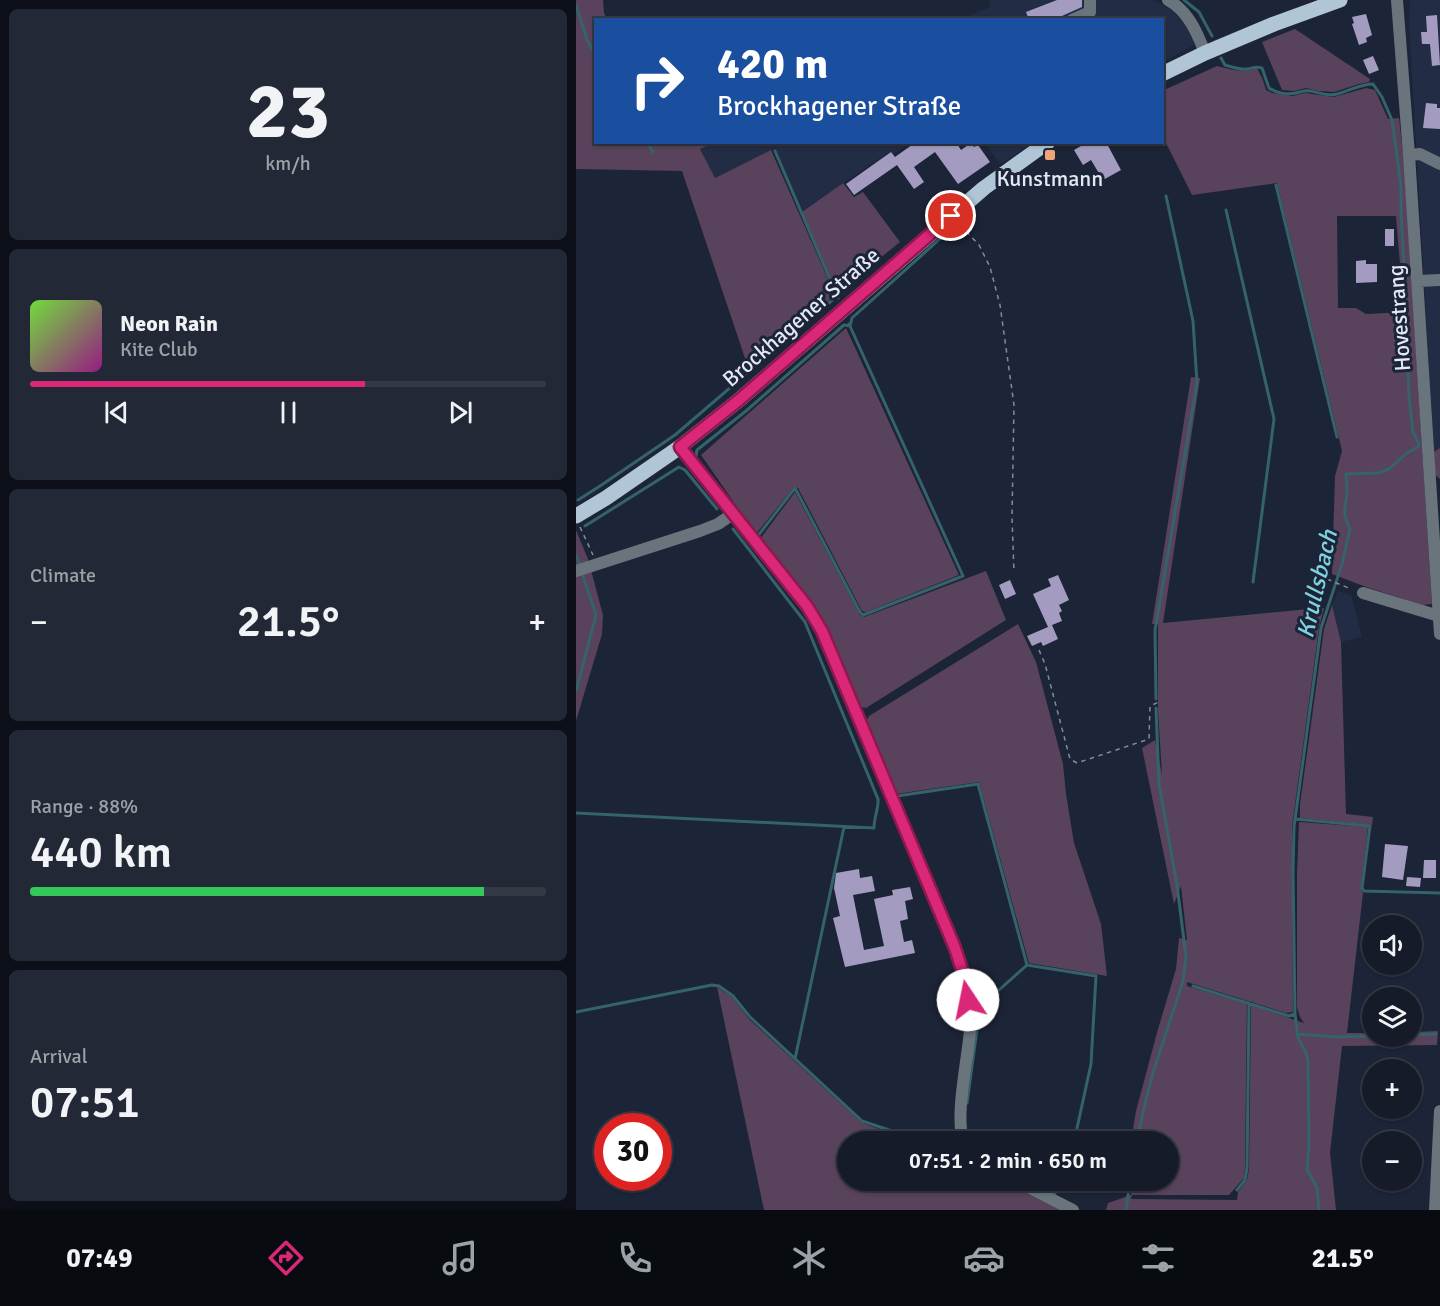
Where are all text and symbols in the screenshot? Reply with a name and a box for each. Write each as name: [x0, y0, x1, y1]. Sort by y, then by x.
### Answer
text: 420 m: [717, 39, 828, 90]
icon: right: [618, 42, 696, 120]
text: 23: [246, 64, 330, 160]
text: Brockhagener Straße: [717, 90, 961, 123]
marker: Kunstmann: [1043, 148, 1057, 162]
text: km/h: [265, 151, 311, 176]
place label: Kunstmann: [997, 165, 1103, 192]
pin: [925, 190, 976, 241]
icon: arrive: [934, 199, 967, 232]
street label: Brockhagener Straße: [717, 242, 885, 392]
street label: Hovestrang: [1382, 264, 1416, 372]
text: Neon Rain: [120, 310, 218, 337]
text: Kite Club: [120, 337, 198, 362]
icon: previous: [100, 396, 133, 429]
icon: pause: [272, 396, 305, 429]
icon: next: [444, 396, 477, 429]
water label: Krullsbach: [1290, 526, 1344, 641]
text: Climate: [30, 563, 96, 588]
text: 21.5°: [237, 594, 339, 649]
text: −: [30, 602, 48, 643]
text: +: [528, 602, 546, 643]
text: Range · 88%: [30, 794, 138, 819]
text: 440 km: [30, 825, 172, 880]
map controls: [1362, 915, 1422, 1191]
button: sound: [1362, 915, 1422, 975]
position arrow: [936, 968, 1000, 1032]
button: layers: [1362, 987, 1422, 1047]
text: Arrival: [30, 1044, 88, 1069]
button: +: [1362, 1059, 1422, 1119]
text: 07:51: [30, 1075, 140, 1130]
speed limit sign: 30: [594, 1113, 672, 1191]
button: −: [1362, 1131, 1422, 1191]
text: 07:51 · 2 min · 650 m: [909, 1147, 1107, 1174]
icon: directions: [265, 1237, 307, 1279]
icon: music: [439, 1237, 481, 1279]
icon: phone: [614, 1237, 656, 1279]
icon: climate: [788, 1237, 830, 1279]
icon: car: [963, 1237, 1005, 1279]
icon: filters: [1137, 1237, 1179, 1279]
text: 07:49: [66, 1242, 132, 1275]
text: 21.5°: [1311, 1242, 1374, 1275]

